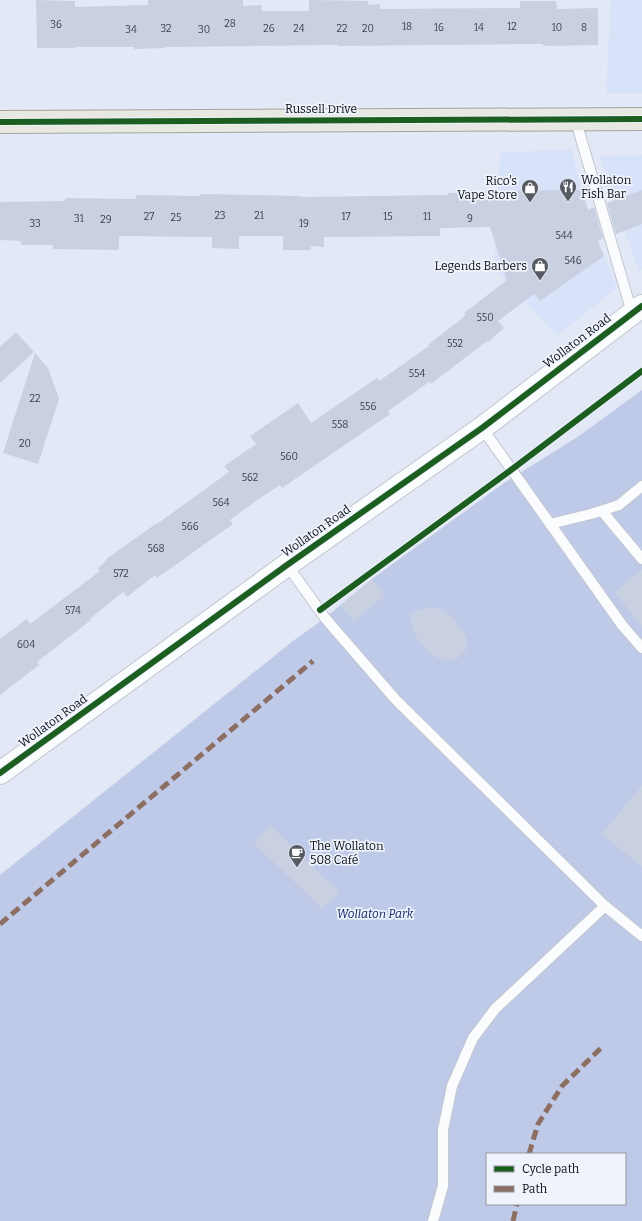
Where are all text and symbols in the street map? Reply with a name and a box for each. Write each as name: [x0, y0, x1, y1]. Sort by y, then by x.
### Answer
house number: 28: [224, 18, 236, 30]
house number: 36: [50, 19, 62, 31]
house number: 18: [402, 21, 412, 33]
house number: 12: [507, 21, 517, 33]
house number: 16: [434, 22, 444, 34]
house number: 14: [474, 22, 484, 34]
house number: 10: [552, 22, 562, 34]
house number: 8: [581, 22, 587, 34]
house number: 32: [160, 23, 172, 35]
house number: 26: [263, 23, 275, 35]
house number: 24: [293, 23, 305, 35]
house number: 22: [337, 23, 347, 35]
house number: 20: [362, 23, 374, 35]
house number: 34: [125, 24, 137, 36]
house number: 30: [198, 24, 210, 36]
street label: Russell Drive: [285, 102, 357, 116]
place label: Wollaton Fish Bar: [581, 173, 632, 201]
place label: Rico's Vape Store: [457, 174, 517, 202]
restaurant icon: Wollaton Fish Bar: [558, 177, 578, 202]
shop icon: Rico's Vape Store: [520, 178, 540, 203]
house number: 23: [214, 210, 226, 222]
house number: 21: [254, 210, 264, 222]
house number: 27: [144, 211, 154, 223]
house number: 17: [342, 211, 350, 223]
house number: 15: [383, 211, 393, 223]
house number: 11: [423, 211, 431, 223]
house number: 25: [171, 212, 181, 224]
house number: 31: [74, 213, 84, 225]
house number: 9: [467, 213, 473, 225]
house number: 29: [100, 214, 112, 226]
house number: 33: [29, 218, 41, 230]
house number: 19: [299, 218, 309, 230]
house number: 544: [555, 230, 573, 242]
house number: 546: [564, 255, 582, 267]
shop icon: Legends Barbers: [530, 256, 550, 281]
place label: Legends Barbers: [434, 259, 527, 273]
street label: Wollaton Road: [540, 311, 614, 371]
house number: 550: [476, 312, 494, 324]
house number: 552: [447, 338, 463, 350]
house number: 554: [409, 368, 425, 380]
house number: 22: [30, 393, 40, 405]
house number: 556: [360, 401, 376, 413]
house number: 558: [332, 419, 348, 431]
house number: 20: [19, 438, 31, 450]
house number: 560: [280, 451, 298, 463]
house number: 562: [242, 472, 258, 484]
house number: 564: [212, 497, 230, 509]
street label: Wollaton Road: [279, 502, 353, 560]
house number: 566: [181, 521, 199, 533]
house number: 568: [147, 543, 165, 555]
house number: 572: [113, 568, 129, 580]
house number: 574: [65, 605, 81, 617]
house number: 604: [17, 639, 35, 651]
street label: Wollaton Road: [16, 692, 90, 750]
place label: The Wollaton 508 Café: [310, 839, 384, 867]
cafe icon: The Wollaton 508 Café: [287, 843, 307, 868]
park label: Wollaton Park: [337, 907, 414, 921]
legend: [486, 1153, 626, 1205]
text: Cycle path: [522, 1162, 580, 1176]
text: Path: [522, 1182, 548, 1196]

